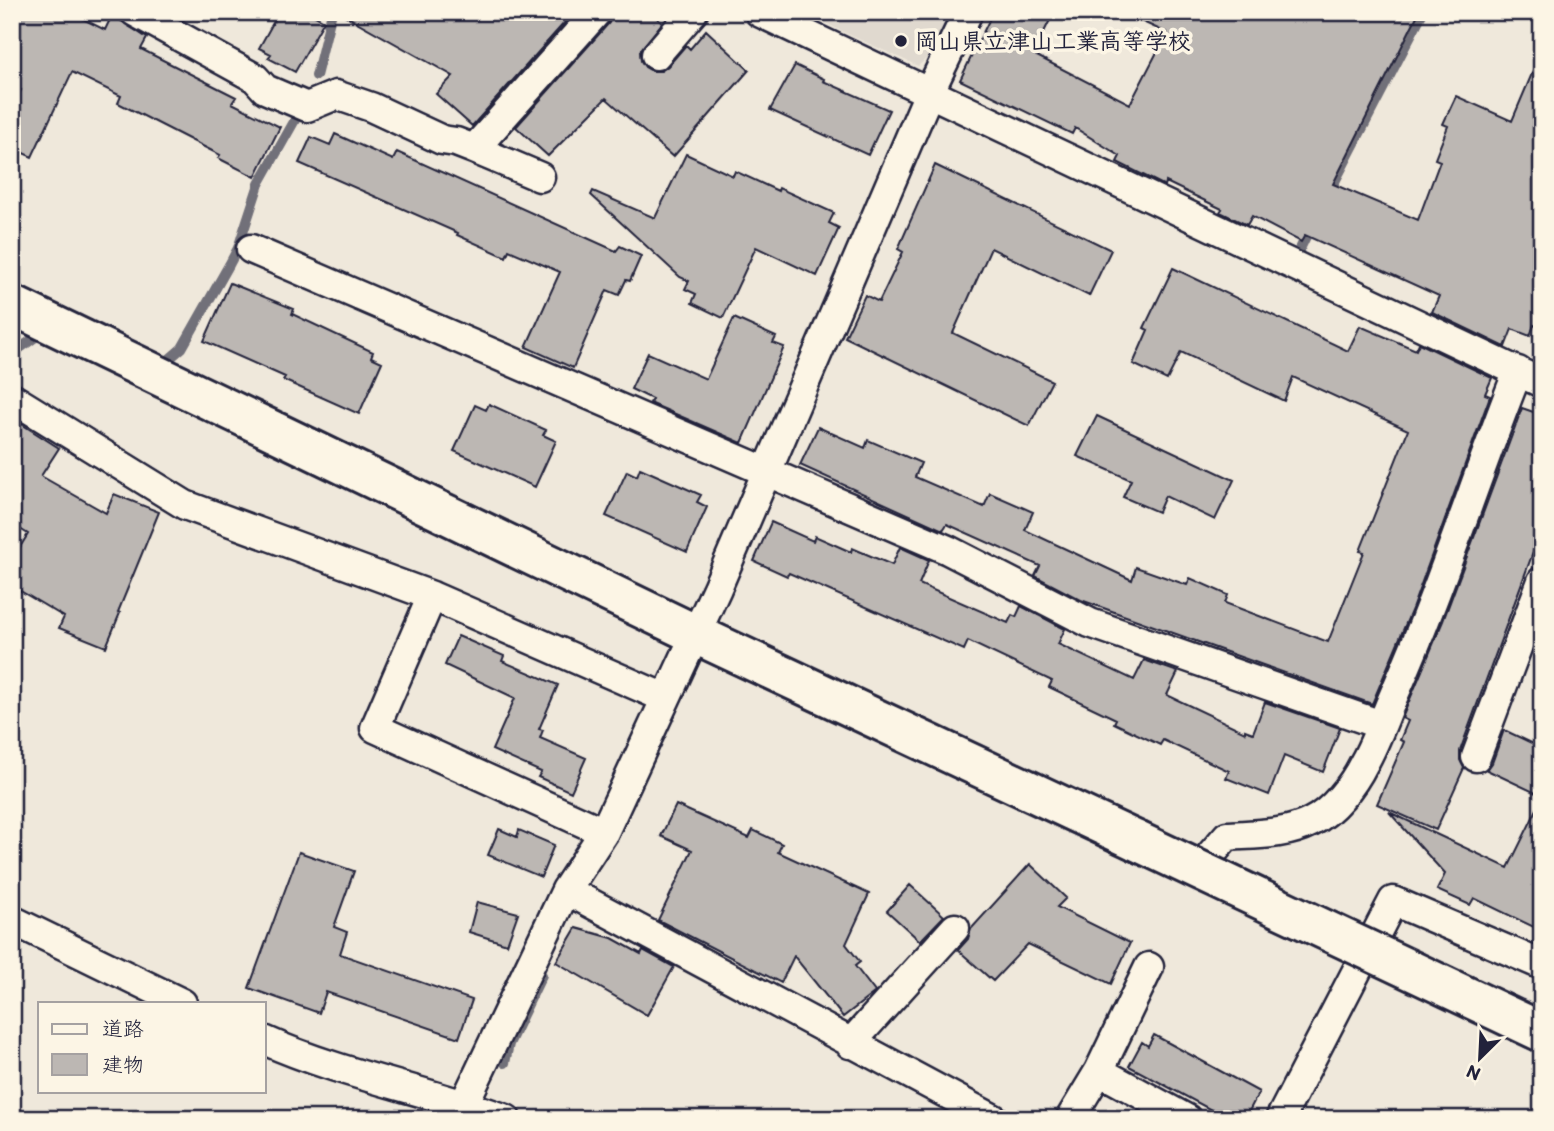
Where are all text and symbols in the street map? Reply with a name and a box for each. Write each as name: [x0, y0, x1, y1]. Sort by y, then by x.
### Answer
place label: 岡山県立津山工業高等学校: [915, 27, 1191, 55]
marker: 岡山県立津山工業高等学校: [893, 33, 909, 49]
legend: [38, 1002, 266, 1092]
text: 道路: [102, 1016, 144, 1041]
north arrow: [1446, 1023, 1516, 1092]
text: 建物: [102, 1052, 144, 1077]
text: N: [1463, 1060, 1484, 1086]

